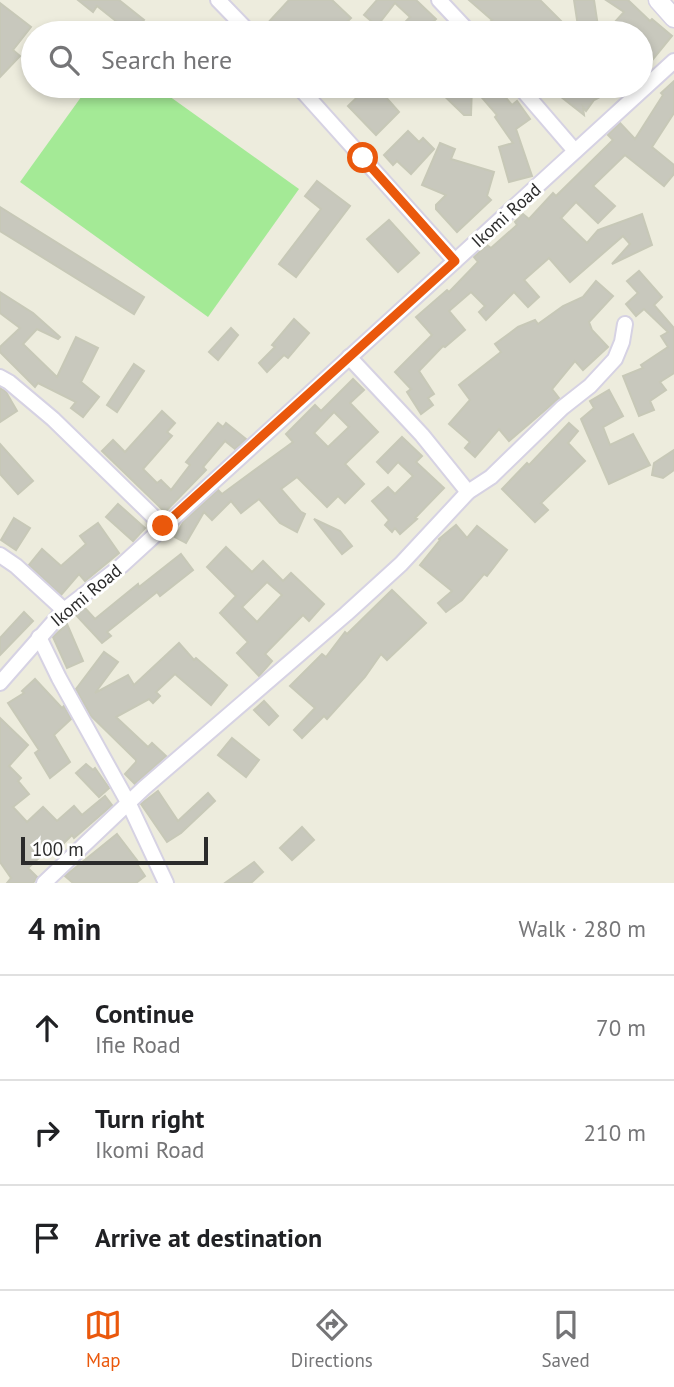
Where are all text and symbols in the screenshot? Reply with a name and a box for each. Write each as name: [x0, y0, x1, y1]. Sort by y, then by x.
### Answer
search box: [21, 21, 653, 98]
icon: search: [45, 41, 83, 79]
text: Search here: [101, 43, 232, 76]
route start: [347, 142, 378, 173]
street label: Ikomi Road: [466, 178, 546, 252]
route end: [147, 510, 178, 541]
street label: Ikomi Road: [46, 559, 126, 631]
scale bar: [21, 834, 208, 866]
text: 100 m: [32, 837, 84, 861]
text: 4 min: [28, 909, 101, 948]
text: Walk · 280 m: [519, 914, 646, 943]
text: Continue: [95, 997, 194, 1030]
icon: ahead: [28, 1009, 66, 1047]
text: 70 m: [596, 1013, 646, 1042]
text: Ifie Road: [95, 1030, 181, 1059]
text: Turn right: [95, 1102, 204, 1135]
icon: right: [28, 1114, 66, 1152]
text: 210 m: [584, 1118, 646, 1147]
text: Ikomi Road: [95, 1135, 204, 1164]
icon: arrive: [28, 1219, 66, 1257]
text: Arrive at destination: [95, 1221, 322, 1254]
tab: Map: [84, 1306, 122, 1372]
tab: Directions: [291, 1306, 373, 1372]
tab: Saved: [541, 1306, 590, 1372]

